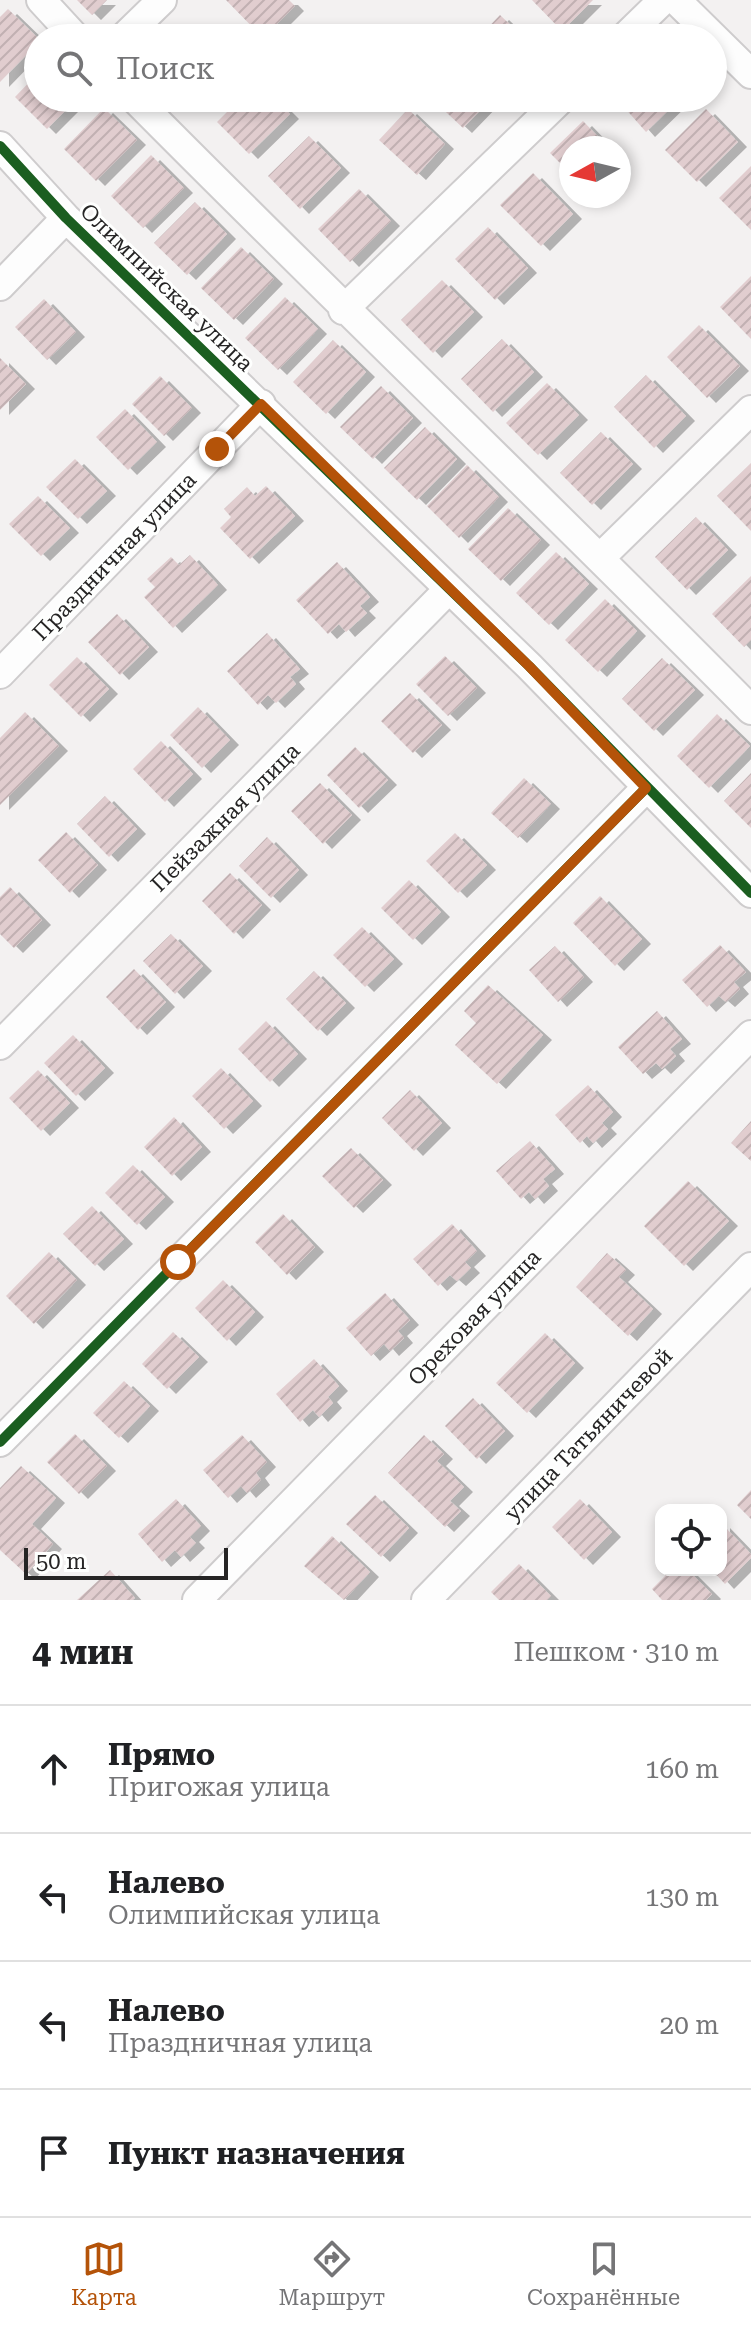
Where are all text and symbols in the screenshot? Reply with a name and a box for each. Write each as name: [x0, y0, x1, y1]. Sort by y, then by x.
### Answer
search box: [24, 24, 727, 112]
icon: search: [52, 46, 96, 90]
text: Поиск: [116, 51, 215, 86]
north arrow: [559, 136, 631, 208]
street label: Олимпийская улица: [75, 198, 258, 376]
route end: [199, 431, 235, 467]
street label: Праздничная улица: [28, 467, 201, 645]
street label: Пейзажная улица: [146, 738, 305, 897]
route start: [160, 1244, 196, 1280]
street label: Ореховая улица: [403, 1244, 546, 1391]
street label: улица Татьяничевой: [499, 1343, 677, 1526]
map controls: [655, 1504, 727, 1576]
button: locate: [655, 1504, 727, 1576]
scale bar: [24, 1544, 228, 1580]
text: 50 m: [36, 1549, 86, 1574]
text: 4 мин: [32, 1632, 134, 1672]
text: Пешком · 310 m: [513, 1637, 719, 1667]
text: Прямо: [108, 1737, 215, 1772]
icon: ahead: [32, 1747, 76, 1791]
text: 160 m: [645, 1754, 719, 1784]
text: Пригожая улица: [108, 1772, 330, 1802]
text: Налево: [108, 1865, 225, 1900]
icon: left: [32, 1875, 76, 1919]
text: 130 m: [645, 1882, 719, 1912]
text: Олимпийская улица: [108, 1900, 380, 1930]
text: Налево: [108, 1993, 225, 2028]
icon: left: [32, 2003, 76, 2047]
text: 20 m: [660, 2010, 719, 2040]
text: Праздничная улица: [108, 2028, 372, 2058]
icon: arrive: [32, 2131, 76, 2175]
text: Пункт назначения: [108, 2136, 405, 2171]
tab: Карта: [71, 2237, 137, 2310]
tab: Маршрут: [279, 2237, 385, 2310]
tab: Сохранённые: [527, 2237, 680, 2310]

